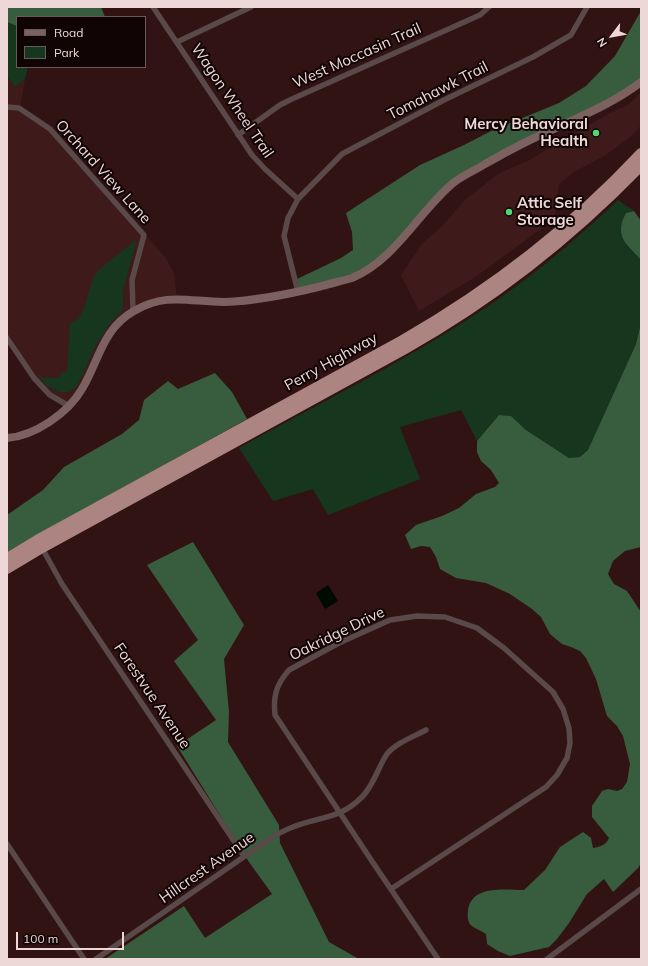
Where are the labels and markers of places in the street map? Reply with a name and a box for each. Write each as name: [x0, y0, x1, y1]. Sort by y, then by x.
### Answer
place label: Mercy Behavioral Health: [464, 115, 588, 150]
marker: Mercy Behavioral Health: [591, 128, 601, 138]
place label: Attic Self Storage: [517, 194, 582, 229]
marker: Attic Self Storage: [504, 207, 514, 217]

